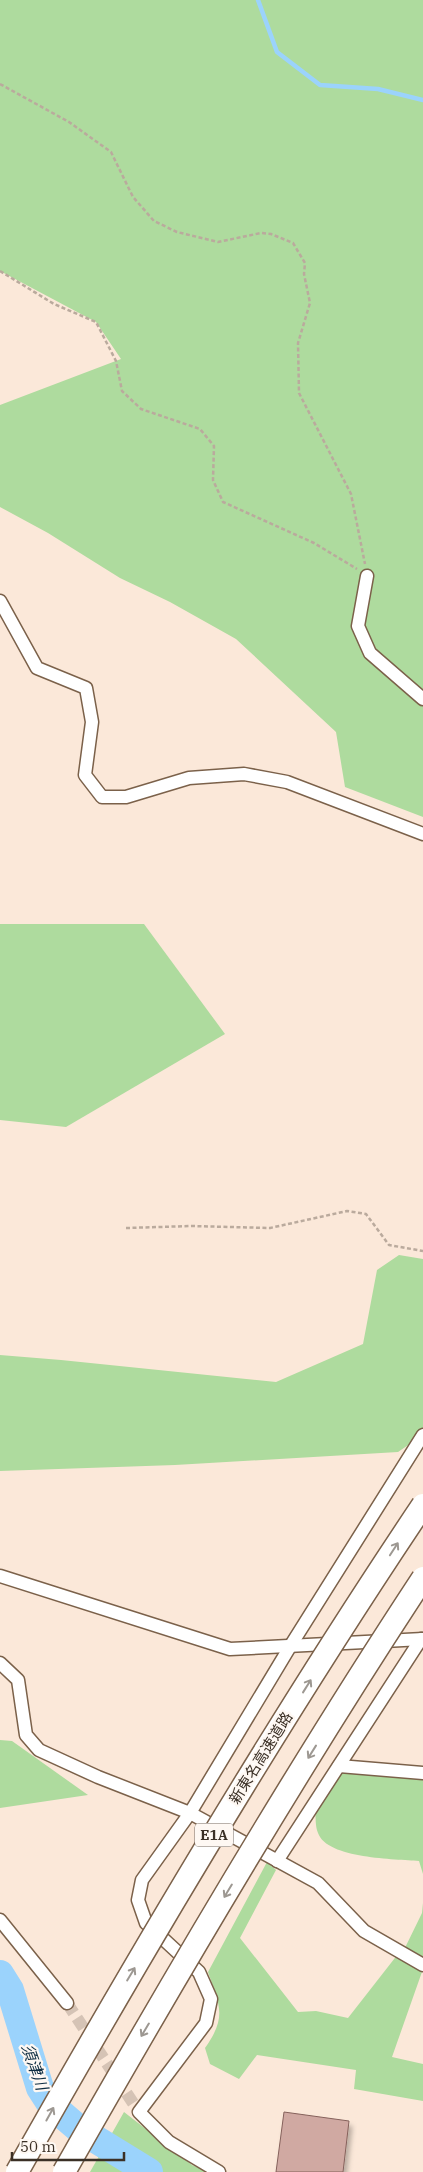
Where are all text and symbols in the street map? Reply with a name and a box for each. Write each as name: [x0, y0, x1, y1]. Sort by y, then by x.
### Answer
one-way arrow: [390, 1542, 400, 1556]
one-way arrow: [302, 1679, 312, 1693]
street label: 新東名高速道路: [225, 1708, 296, 1807]
one-way arrow: [307, 1745, 318, 1759]
road number: E1A: [195, 1824, 233, 1846]
one-way arrow: [222, 1883, 232, 1897]
one-way arrow: [126, 1967, 136, 1981]
one-way arrow: [139, 2023, 149, 2037]
water label: 須津川: [17, 2041, 53, 2095]
one-way arrow: [45, 2108, 55, 2122]
scale bar: [12, 2130, 125, 2162]
text: 50 m: [20, 2137, 56, 2156]

